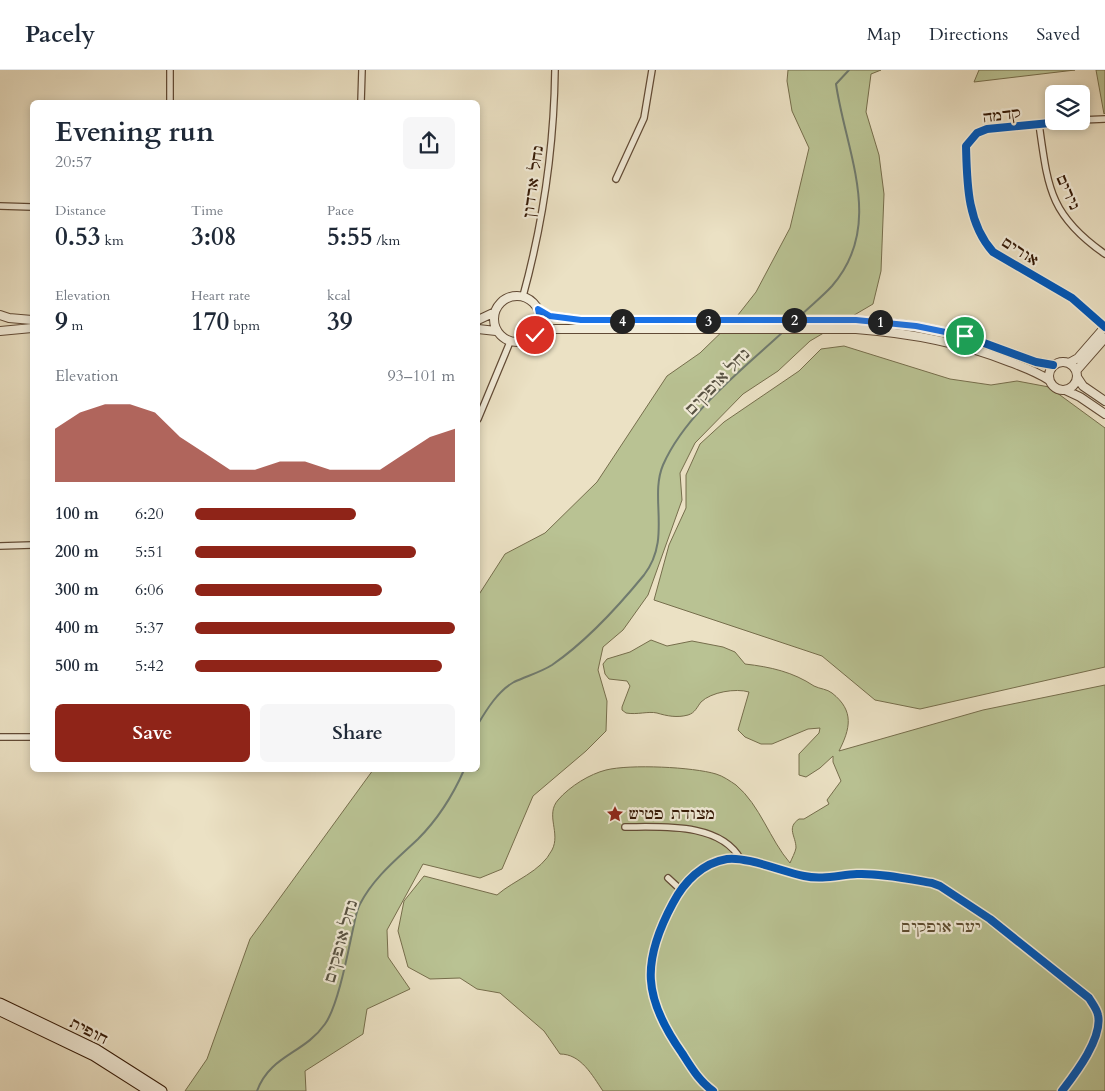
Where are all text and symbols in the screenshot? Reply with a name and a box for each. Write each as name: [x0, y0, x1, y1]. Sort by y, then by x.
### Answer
text: Pacely: [25, 18, 95, 51]
text: Map: [867, 22, 901, 47]
text: Directions: [929, 22, 1008, 47]
text: Saved: [1036, 22, 1080, 47]
map controls: [1045, 85, 1090, 130]
button: layers: [1045, 85, 1090, 130]
street label: קדמה: [982, 102, 1022, 128]
text: Evening run: [55, 113, 214, 151]
button: share: [403, 117, 455, 169]
street label: נחל ארדון: [518, 144, 548, 219]
text: 20:57: [55, 151, 92, 173]
street label: נירים: [1051, 171, 1085, 213]
text: Distance: [55, 201, 106, 220]
text: Time: [191, 201, 223, 220]
text: Pace: [327, 201, 354, 220]
text: 0.53: [55, 220, 101, 254]
text: 3:08: [191, 220, 237, 254]
text: 5:55: [327, 220, 373, 254]
text: km: [101, 231, 124, 250]
text: /km: [373, 231, 400, 250]
street label: אורים: [998, 232, 1042, 270]
text: Elevation: [55, 286, 111, 305]
text: Heart rate: [191, 286, 250, 305]
text: kcal: [327, 286, 351, 305]
text: 9: [55, 305, 68, 339]
text: 170: [191, 305, 229, 339]
text: 39: [327, 305, 353, 339]
pin: 4: [610, 308, 634, 334]
pin: 3: [696, 308, 720, 334]
pin: 2: [782, 308, 806, 332]
pin: 1: [868, 310, 892, 334]
text: 2: [791, 311, 798, 330]
text: 4: [619, 312, 626, 331]
text: 3: [705, 312, 712, 331]
text: 1: [877, 313, 884, 332]
pin: [514, 314, 556, 356]
pin: [944, 315, 986, 357]
text: m: [68, 316, 83, 335]
text: bpm: [229, 316, 260, 335]
icon: check: [521, 321, 549, 349]
icon: arrive: [951, 322, 979, 350]
water label: נחל אופקים: [681, 344, 755, 420]
text: Elevation: [55, 365, 119, 387]
text: 93–101 m: [387, 365, 455, 387]
text: 100 m: [55, 503, 99, 525]
text: 6:20: [135, 503, 164, 525]
text: 200 m: [55, 541, 99, 563]
text: 5:51: [135, 541, 164, 563]
text: 300 m: [55, 579, 99, 601]
text: 6:06: [135, 579, 164, 601]
text: 400 m: [55, 617, 99, 639]
text: 5:37: [135, 617, 164, 639]
text: 500 m: [55, 655, 99, 677]
text: 5:42: [135, 655, 164, 677]
button: Save: [55, 704, 250, 762]
button: Share: [260, 704, 455, 762]
place icon: מצודת פטיש: [605, 804, 625, 824]
place label: מצודת פטיש: [629, 804, 715, 824]
water label: נחל אופקים: [319, 898, 363, 985]
park label: יער אופקים: [901, 917, 981, 937]
street label: חופית: [66, 1013, 112, 1049]

